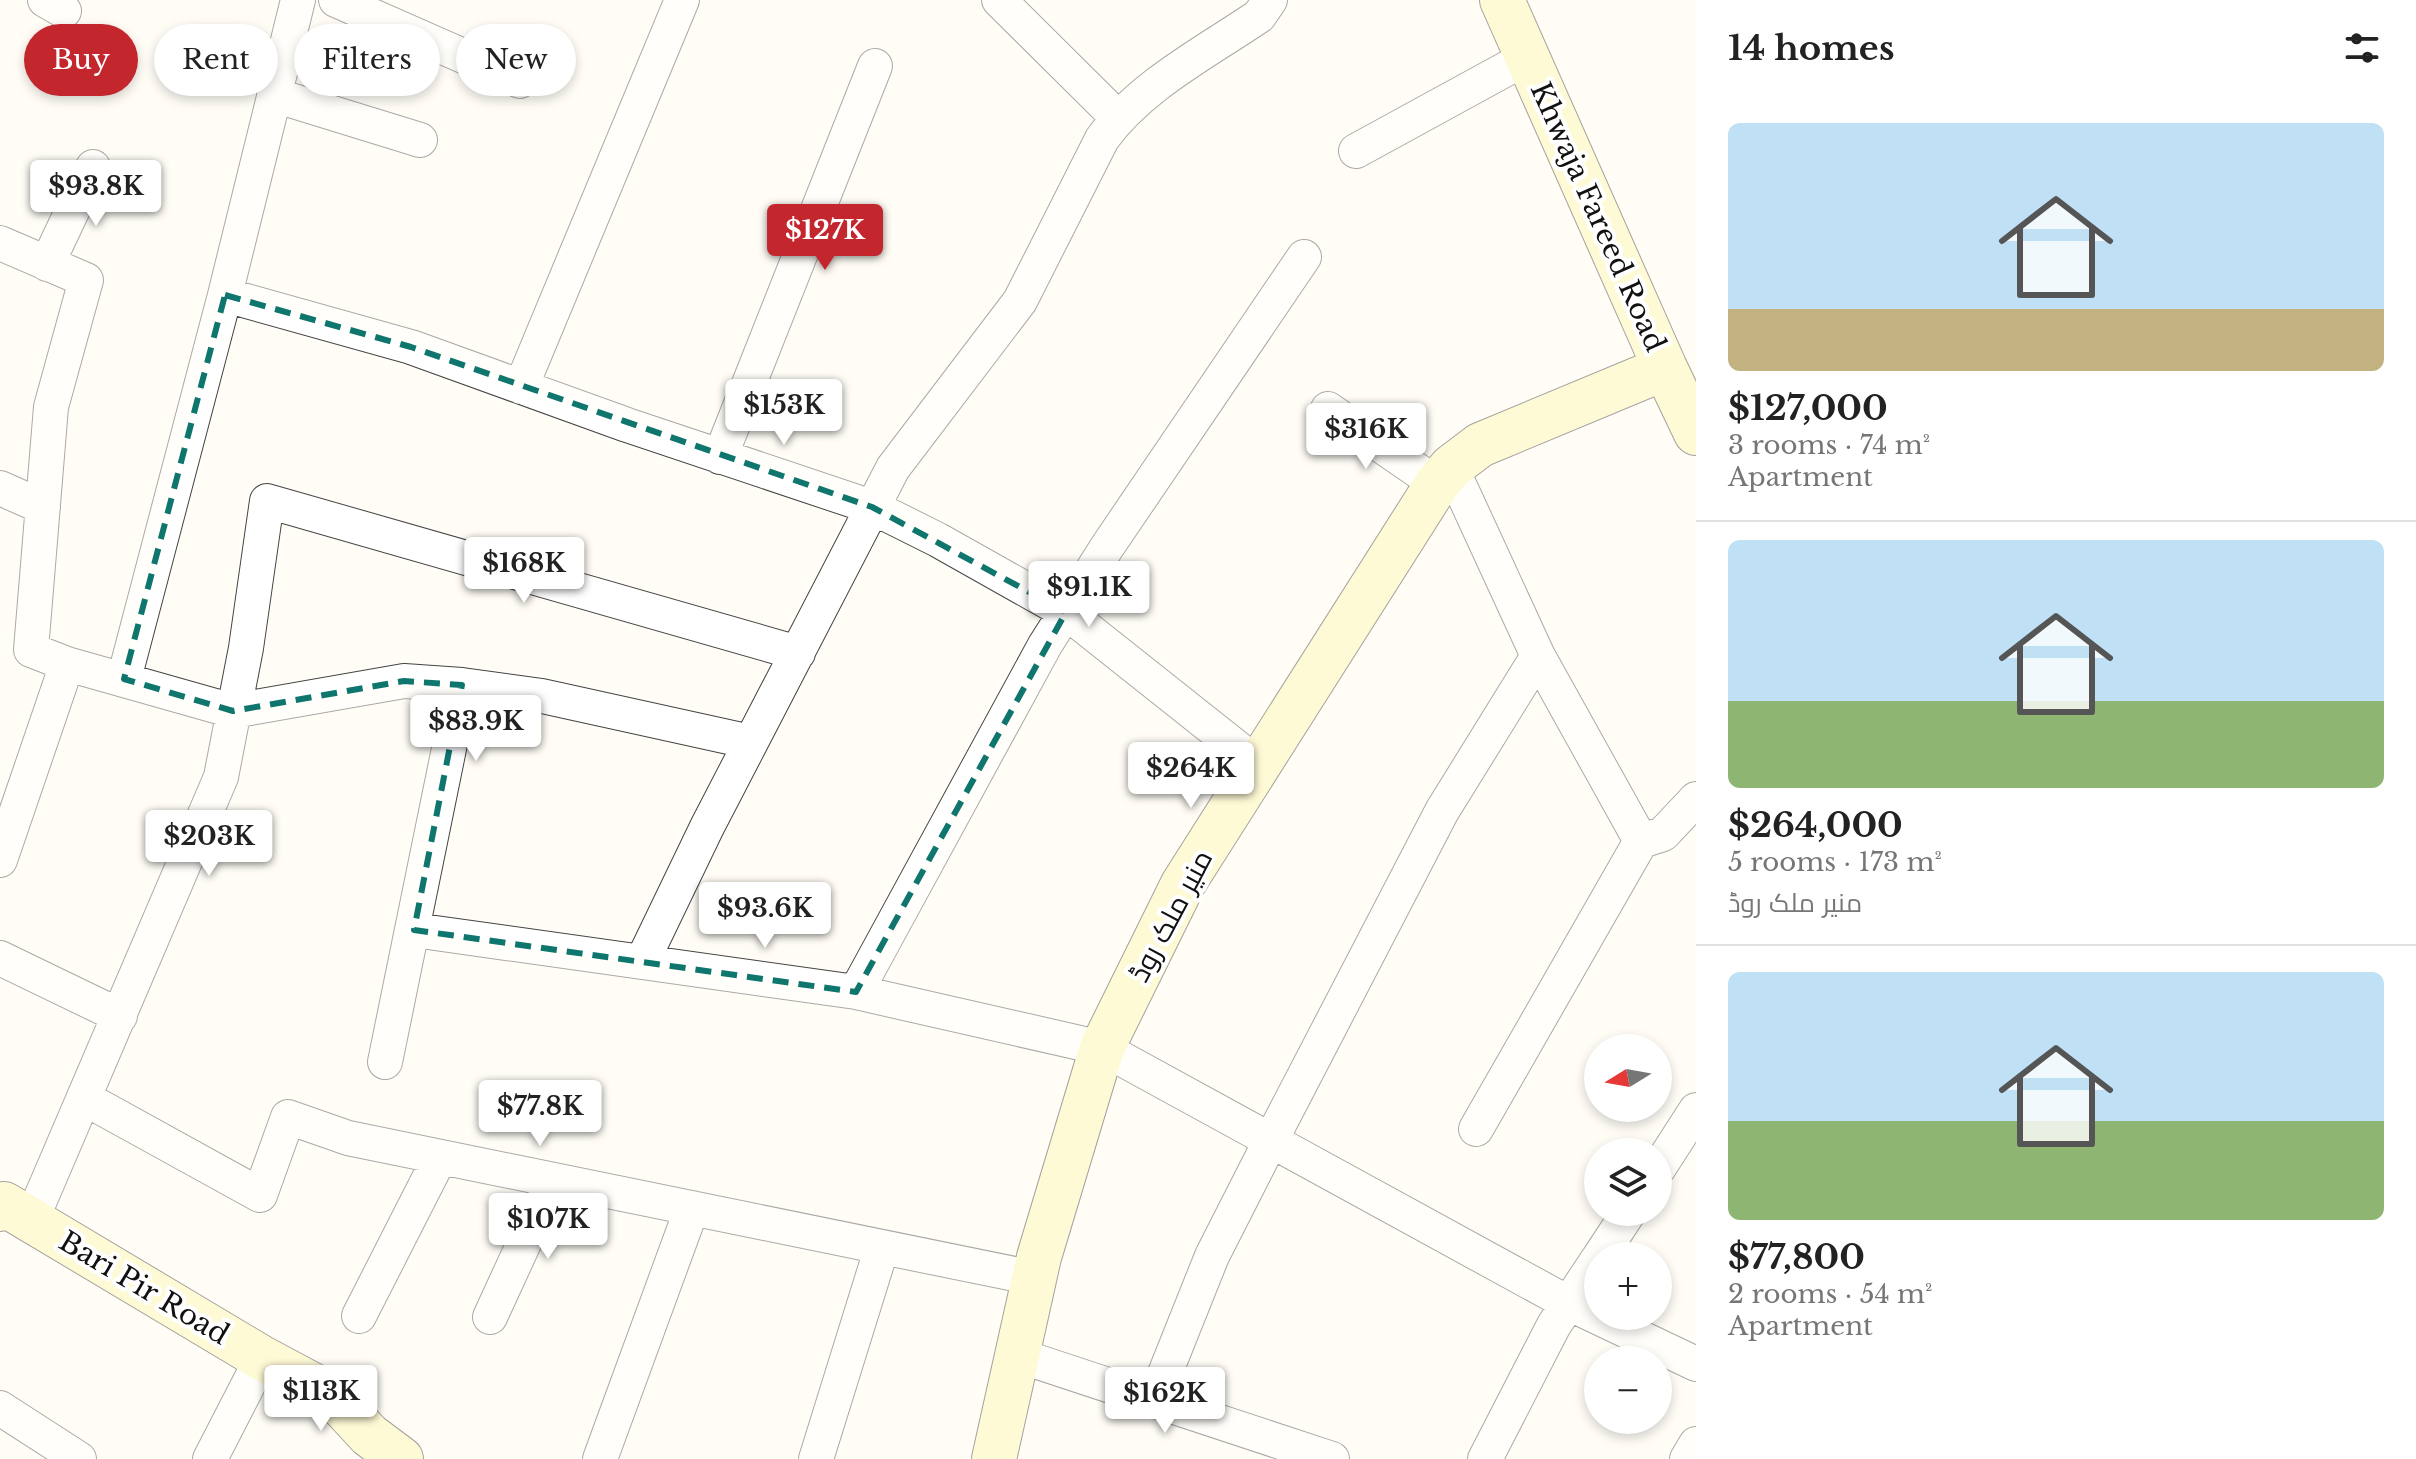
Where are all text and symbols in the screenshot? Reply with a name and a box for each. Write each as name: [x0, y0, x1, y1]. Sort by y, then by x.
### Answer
chip: Buy: [24, 24, 138, 96]
chip: Rent: [154, 24, 278, 96]
chip: Filters: [294, 24, 440, 96]
chip: New: [456, 24, 576, 96]
icon: filters: [2340, 26, 2384, 70]
text: 14 homes: [1728, 27, 1895, 69]
street label: Khwaja Fareed Road: [1523, 77, 1673, 357]
pin: $93.8K: [31, 160, 161, 228]
text: $93.8K: [48, 170, 144, 202]
icon: home: [1984, 175, 2128, 319]
pin: $127K: [769, 204, 881, 272]
text: $127K: [785, 214, 865, 246]
pin: $153K: [728, 379, 840, 447]
text: $127,000: [1728, 387, 1888, 429]
text: $153K: [743, 389, 825, 421]
pin: $316K: [1310, 403, 1422, 471]
text: $316K: [1324, 413, 1408, 445]
text: 3 rooms · 74 m²: [1728, 429, 1930, 461]
text: Apartment: [1728, 461, 1873, 493]
pin: $168K: [468, 537, 580, 605]
text: $168K: [482, 547, 566, 579]
pin: $91.1K: [1024, 561, 1154, 629]
text: $91.1K: [1046, 571, 1132, 603]
icon: home: [1984, 592, 2128, 736]
pin: $83.9K: [411, 695, 541, 763]
text: $83.9K: [428, 705, 524, 737]
pin: $264K: [1135, 742, 1247, 810]
text: $264K: [1146, 752, 1236, 784]
text: $264,000: [1728, 804, 1903, 846]
pin: $203K: [153, 810, 265, 878]
text: $203K: [163, 820, 255, 852]
street label: منیر ملک روڈ: [1122, 844, 1220, 988]
text: 5 rooms · 173 m²: [1728, 846, 1942, 878]
pin: $93.6K: [700, 882, 830, 950]
text: منیر ملک روڈ: [1728, 887, 1862, 919]
text: $93.6K: [717, 892, 813, 924]
icon: home: [1984, 1024, 2128, 1168]
north arrow: [1584, 1034, 1672, 1122]
map controls: [1584, 1034, 1672, 1434]
pin: $77.8K: [475, 1080, 605, 1148]
text: $77.8K: [497, 1090, 583, 1122]
button: layers: [1584, 1138, 1672, 1226]
pin: $107K: [492, 1193, 604, 1261]
text: $107K: [507, 1203, 589, 1235]
street label: Bari Pir Road: [53, 1224, 235, 1352]
text: $77,800: [1728, 1236, 1865, 1278]
button: +: [1584, 1242, 1672, 1330]
text: 2 rooms · 54 m²: [1728, 1278, 1932, 1310]
text: Apartment: [1728, 1310, 1873, 1342]
button: −: [1584, 1346, 1672, 1434]
pin: $113K: [265, 1365, 377, 1433]
pin: $162K: [1109, 1367, 1221, 1435]
text: $113K: [282, 1375, 360, 1407]
text: $162K: [1123, 1377, 1207, 1409]

